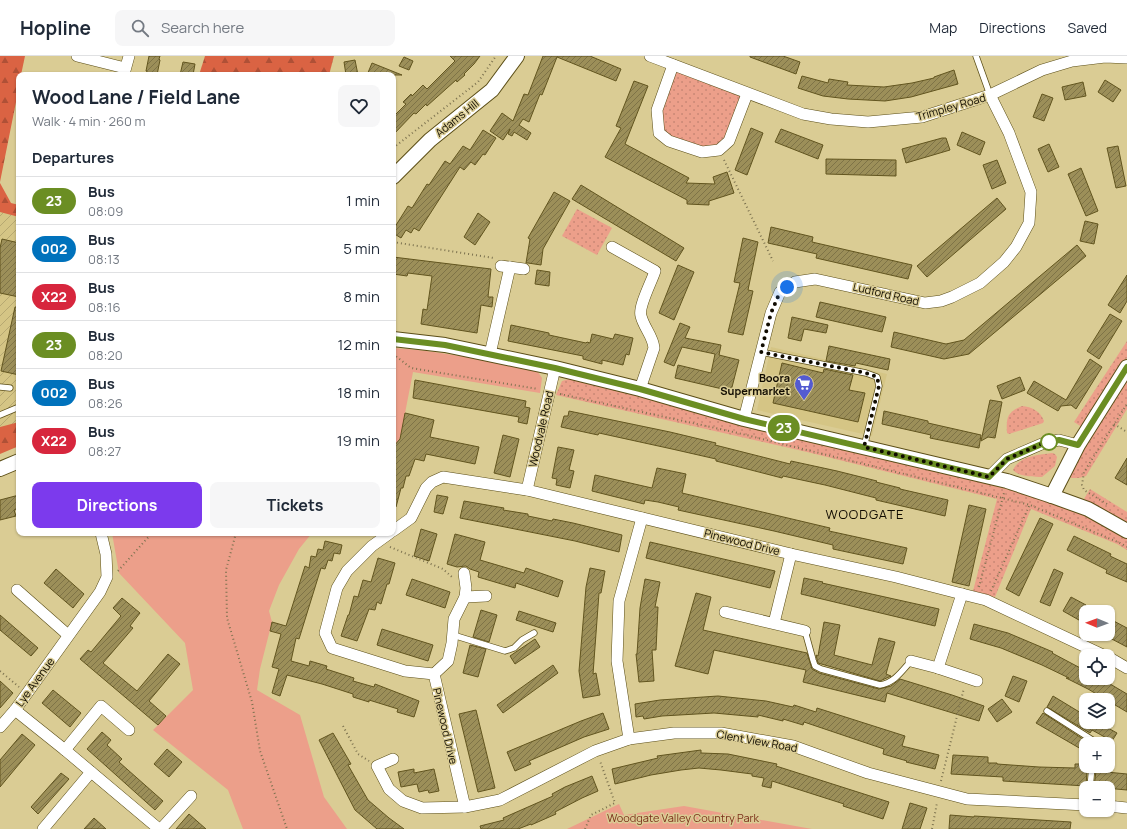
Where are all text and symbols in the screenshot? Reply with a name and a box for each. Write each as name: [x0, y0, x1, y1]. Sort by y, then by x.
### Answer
search box: [115, 10, 395, 46]
text: Hopline: [20, 15, 91, 41]
icon: search: [129, 17, 151, 39]
text: Search here: [161, 17, 244, 38]
text: Map: [929, 18, 957, 37]
text: Directions: [979, 18, 1046, 37]
text: Saved: [1068, 18, 1107, 37]
text: Wood Lane / Field Lane: [32, 84, 240, 110]
button: heart: [338, 85, 380, 127]
street label: Trimpley Road: [914, 89, 987, 124]
street label: Adams Hill: [432, 95, 482, 140]
text: Walk · 4 min · 260 m: [32, 112, 146, 130]
text: Departures: [32, 147, 114, 168]
text: Bus: [88, 181, 115, 202]
text: 1 min: [346, 190, 380, 211]
text: 23: [46, 191, 62, 210]
text: 08:09: [88, 202, 123, 220]
text: Bus: [88, 229, 115, 250]
text: 5 min: [343, 238, 380, 259]
text: 002: [41, 239, 67, 258]
text: 08:13: [88, 250, 120, 268]
text: Bus: [88, 277, 115, 298]
your location: [777, 277, 797, 297]
street label: Ludford Road: [852, 279, 921, 308]
text: 8 min: [343, 286, 380, 307]
text: X22: [41, 287, 67, 306]
text: 08:16: [88, 298, 121, 316]
text: Bus: [88, 325, 115, 346]
text: 12 min: [337, 334, 380, 355]
text: 23: [46, 335, 62, 354]
text: 08:20: [88, 346, 123, 364]
place label: Boora Supermarket: [720, 370, 790, 398]
text: Bus: [88, 373, 115, 394]
supermarket icon: Boora Supermarket: [793, 373, 815, 401]
text: 18 min: [337, 382, 380, 403]
text: 002: [41, 383, 67, 402]
street label: Woodvale Road: [524, 389, 557, 468]
text: 08:26: [88, 394, 123, 412]
line badge: 23: [766, 415, 802, 441]
text: 23: [776, 418, 792, 437]
text: Bus: [88, 421, 115, 442]
text: 19 min: [337, 430, 380, 451]
text: X22: [41, 431, 67, 450]
unlabelled marker: [1040, 433, 1058, 451]
text: 08:27: [88, 442, 121, 460]
button: Directions: [32, 482, 202, 528]
button: Tickets: [210, 482, 380, 528]
district label: WOODGATE: [826, 505, 904, 523]
street label: Pinewood Drive: [703, 525, 782, 558]
north arrow: [1079, 605, 1115, 641]
map controls: [1079, 605, 1115, 817]
button: locate: [1079, 649, 1115, 685]
street label: Lye Avenue: [12, 654, 58, 709]
street label: Pinewood Drive: [429, 686, 462, 766]
button: layers: [1079, 693, 1115, 729]
street label: Clent View Road: [716, 726, 799, 755]
button: +: [1079, 737, 1115, 773]
button: −: [1079, 781, 1115, 817]
park label: Woodgate Valley Country Park: [607, 810, 760, 825]

